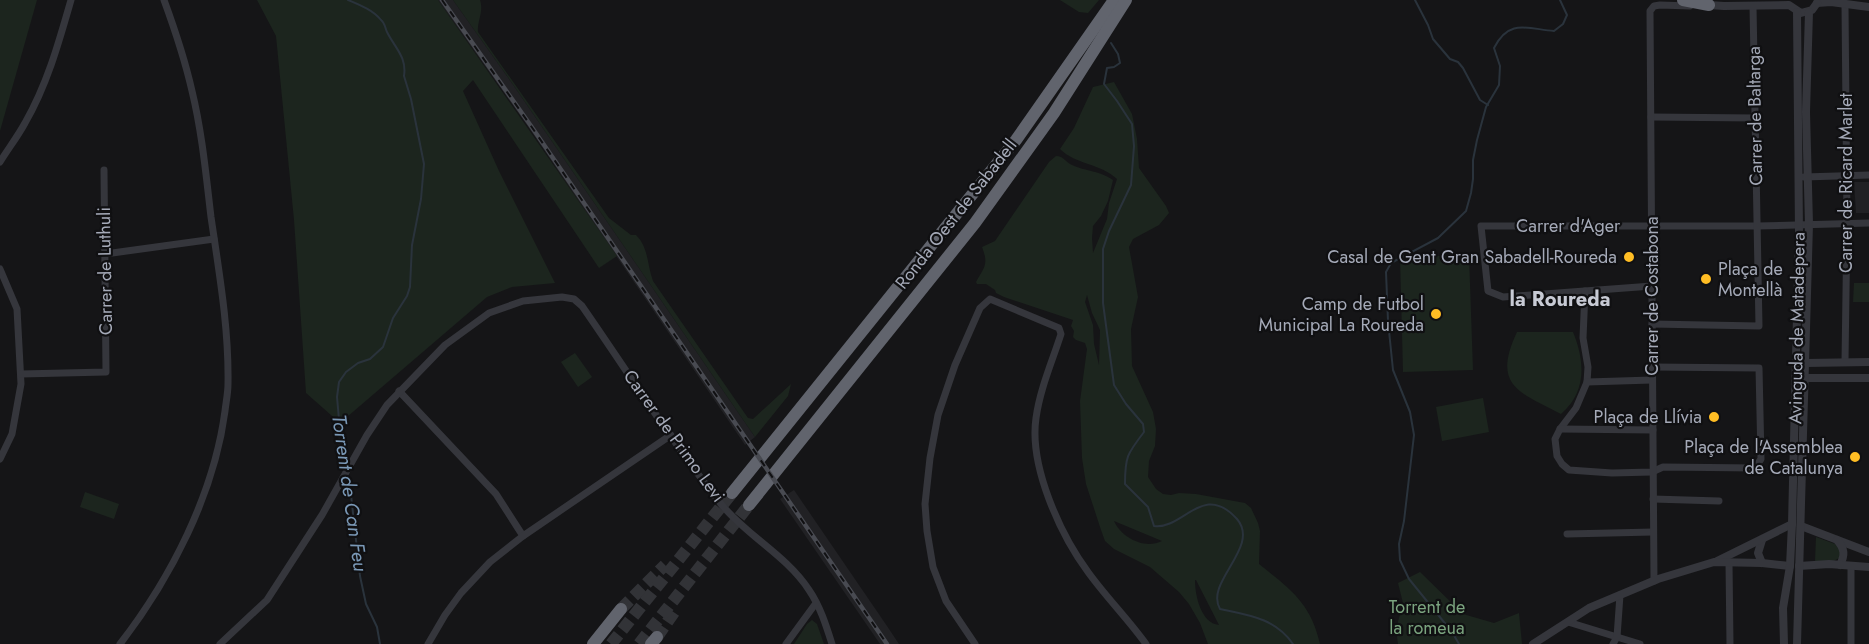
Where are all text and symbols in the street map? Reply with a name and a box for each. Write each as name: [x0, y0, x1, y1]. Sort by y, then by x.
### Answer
street label: Carrer de Baltarga: [1741, 46, 1769, 186]
street label: Carrer de Ricard Marlet: [1833, 92, 1859, 273]
street label: Ronda Oest de Sabadell: [889, 133, 1023, 295]
street label: Carrer de Luthuli: [91, 207, 119, 335]
street label: Carrer d'Ager: [1516, 213, 1621, 239]
street label: Carrer de Costabona: [1639, 216, 1665, 376]
street label: Avinguda de Matadepera: [1782, 232, 1812, 424]
place label: Casal de Gent Gran Sabadell-Roureda: [1327, 244, 1617, 270]
marker: Casal de Gent Gran Sabadell-Roureda: [1622, 250, 1636, 264]
place label: Plaça de Montellà: [1718, 256, 1783, 303]
marker: Plaça de Montellà: [1699, 272, 1713, 286]
district label: la Roureda: [1510, 285, 1610, 314]
place label: Camp de Futbol Municipal La Roureda: [1258, 291, 1424, 338]
marker: Camp de Futbol Municipal La Roureda: [1429, 307, 1443, 321]
street label: Carrer de Primo Levi: [617, 364, 731, 508]
place label: Plaça de Llívia: [1594, 404, 1702, 430]
marker: Plaça de Llívia: [1707, 410, 1721, 424]
water label: Torrent de Can Feu: [324, 413, 375, 574]
place label: Plaça de l'Assemblea de Catalunya: [1684, 434, 1843, 481]
marker: Plaça de l'Assemblea de Catalunya: [1848, 450, 1862, 464]
park label: Torrent de la romeua: [1389, 594, 1465, 641]

